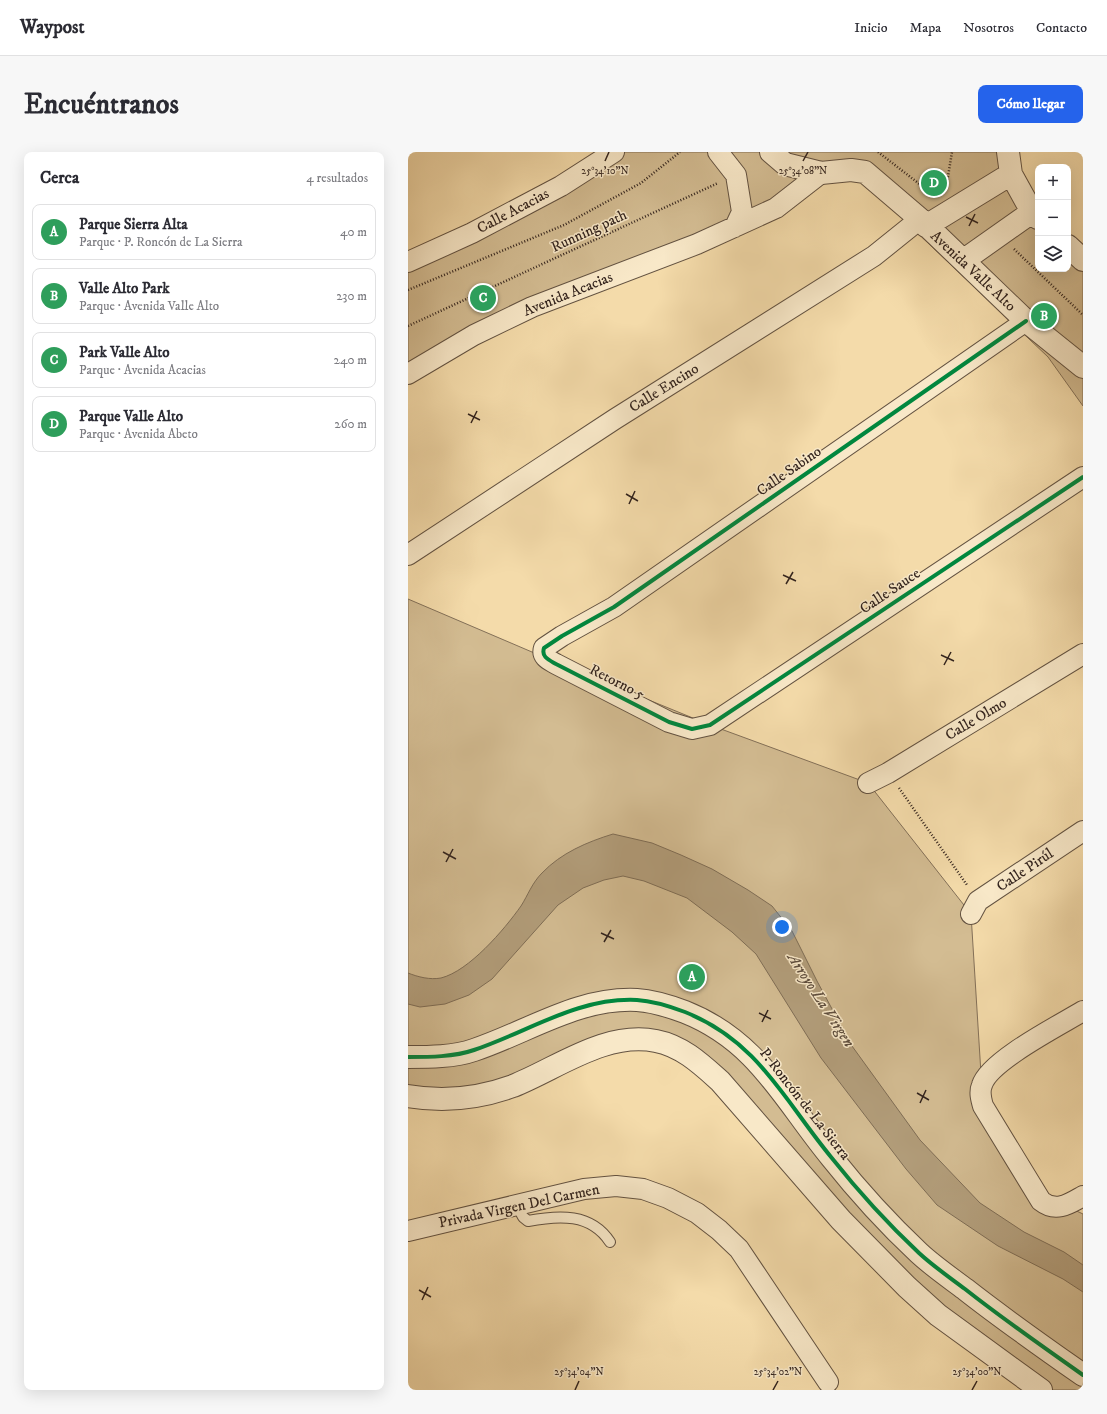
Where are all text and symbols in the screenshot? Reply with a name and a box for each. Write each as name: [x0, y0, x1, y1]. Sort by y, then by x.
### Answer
text: Waypost: [20, 16, 84, 39]
text: Inicio: [854, 19, 887, 37]
text: Mapa: [909, 19, 941, 37]
text: Nosotros: [963, 19, 1014, 37]
text: Contacto: [1036, 19, 1087, 37]
button: Cómo llegar: [978, 85, 1083, 123]
text: Encuéntranos: [24, 87, 179, 122]
map controls: [1035, 164, 1071, 272]
button: +: [1035, 164, 1071, 200]
text: 25°34'10"N: [581, 165, 629, 177]
text: 25°34'08"N: [779, 165, 827, 177]
text: Cerca: [40, 167, 79, 189]
pin: D: [921, 168, 947, 198]
text: 4 resultados: [306, 170, 368, 186]
street label: Calle Acacias: [474, 184, 552, 238]
button: −: [1035, 200, 1071, 236]
street label: Running path: [548, 205, 630, 257]
text: Parque Sierra Alta: [79, 215, 188, 234]
text: A: [50, 224, 58, 240]
text: 40 m: [340, 224, 367, 240]
street label: Avenida Valle Alto: [926, 226, 1020, 316]
text: Parque · P. Roncón de La Sierra: [79, 234, 243, 250]
button: layers: [1035, 236, 1071, 272]
street label: Avenida Acacias: [520, 267, 616, 321]
text: Valle Alto Park: [79, 279, 170, 298]
pin: C: [470, 283, 496, 313]
text: B: [50, 288, 58, 304]
text: 230 m: [336, 288, 367, 304]
text: Parque · Avenida Valle Alto: [79, 298, 219, 314]
pin: B: [1031, 301, 1057, 331]
text: Park Valle Alto: [79, 343, 170, 362]
text: C: [50, 352, 58, 368]
text: 240 m: [334, 352, 367, 368]
street label: Calle Encino: [626, 359, 702, 417]
text: Parque · Avenida Acacias: [79, 362, 206, 378]
text: Parque Valle Alto: [79, 407, 183, 426]
text: D: [49, 416, 59, 432]
text: 260 m: [334, 416, 367, 432]
text: Parque · Avenida Abeto: [79, 426, 198, 442]
street label: Calle Sabino: [753, 442, 825, 500]
street label: Calle Sauce: [856, 564, 924, 618]
street label: Retorno 5: [586, 660, 648, 704]
street label: Calle Olmo: [942, 693, 1010, 745]
street label: Calle Pirúl: [993, 844, 1058, 896]
your location: [772, 917, 792, 937]
water label: Arroyo La Virgen: [782, 947, 859, 1051]
pin: A: [679, 962, 705, 992]
street label: P. Roncón de La Sierra: [755, 1044, 855, 1164]
street label: Privada Virgen Del Carmen: [437, 1180, 601, 1232]
text: 25°34'04"N: [554, 1366, 604, 1378]
text: 25°34'02"N: [754, 1366, 802, 1378]
text: 25°34'00"N: [952, 1366, 1002, 1378]

